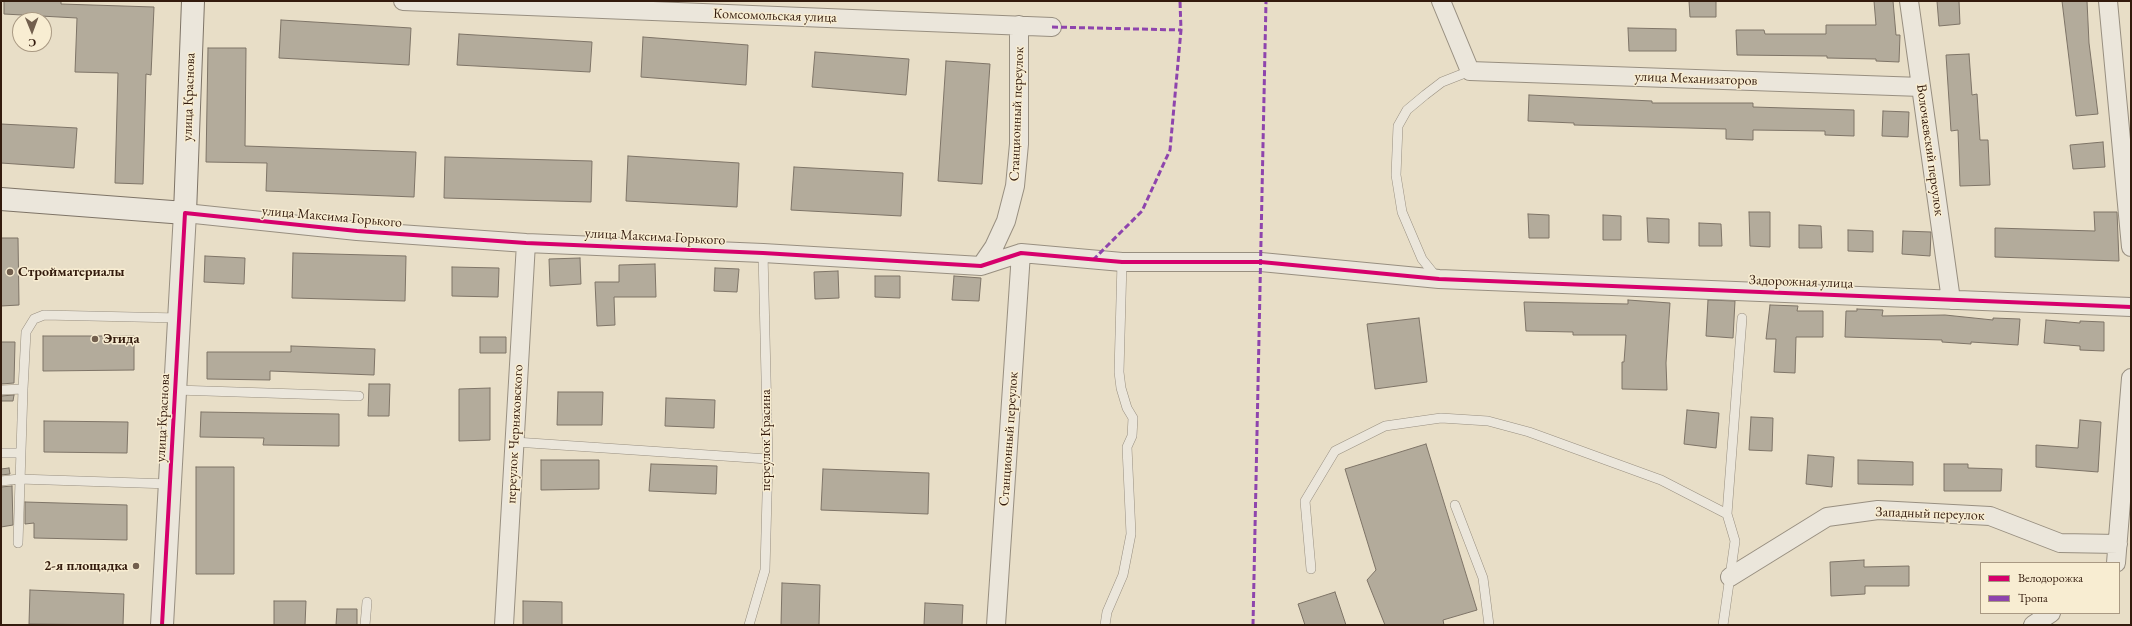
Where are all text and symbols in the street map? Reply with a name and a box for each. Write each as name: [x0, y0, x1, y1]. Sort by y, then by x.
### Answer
street label: Комсомольская улица: [713, 5, 837, 27]
north arrow: [12, 12, 52, 52]
text: С: [28, 36, 36, 50]
street label: Станционный переулок: [1006, 46, 1028, 182]
street label: улица Краснова: [179, 52, 199, 142]
street label: улица Механизаторов: [1634, 68, 1758, 90]
street label: Волочаевский переулок: [1912, 83, 1948, 217]
street label: улица Максима Горького: [261, 203, 403, 231]
street label: улица Максима Горького: [584, 225, 726, 249]
place label: Стройматериалы: [18, 264, 125, 280]
marker: Стройматериалы: [5, 267, 15, 277]
street label: Задорожная улица: [1749, 272, 1853, 292]
place label: Эгида: [103, 331, 140, 347]
marker: Эгида: [90, 334, 100, 344]
street label: переулок Черняховского: [503, 364, 527, 504]
street label: Станционный переулок: [996, 371, 1022, 507]
street label: улица Краснова: [152, 373, 174, 463]
street label: переулок Красина: [758, 389, 774, 491]
street label: Западный переулок: [1875, 504, 1985, 524]
place label: 2-я площадка: [44, 558, 128, 574]
marker: 2-я площадка: [131, 561, 141, 571]
legend: [1980, 562, 2120, 614]
text: Велодорожка: [2018, 570, 2083, 586]
text: Тропа: [2018, 590, 2048, 606]

